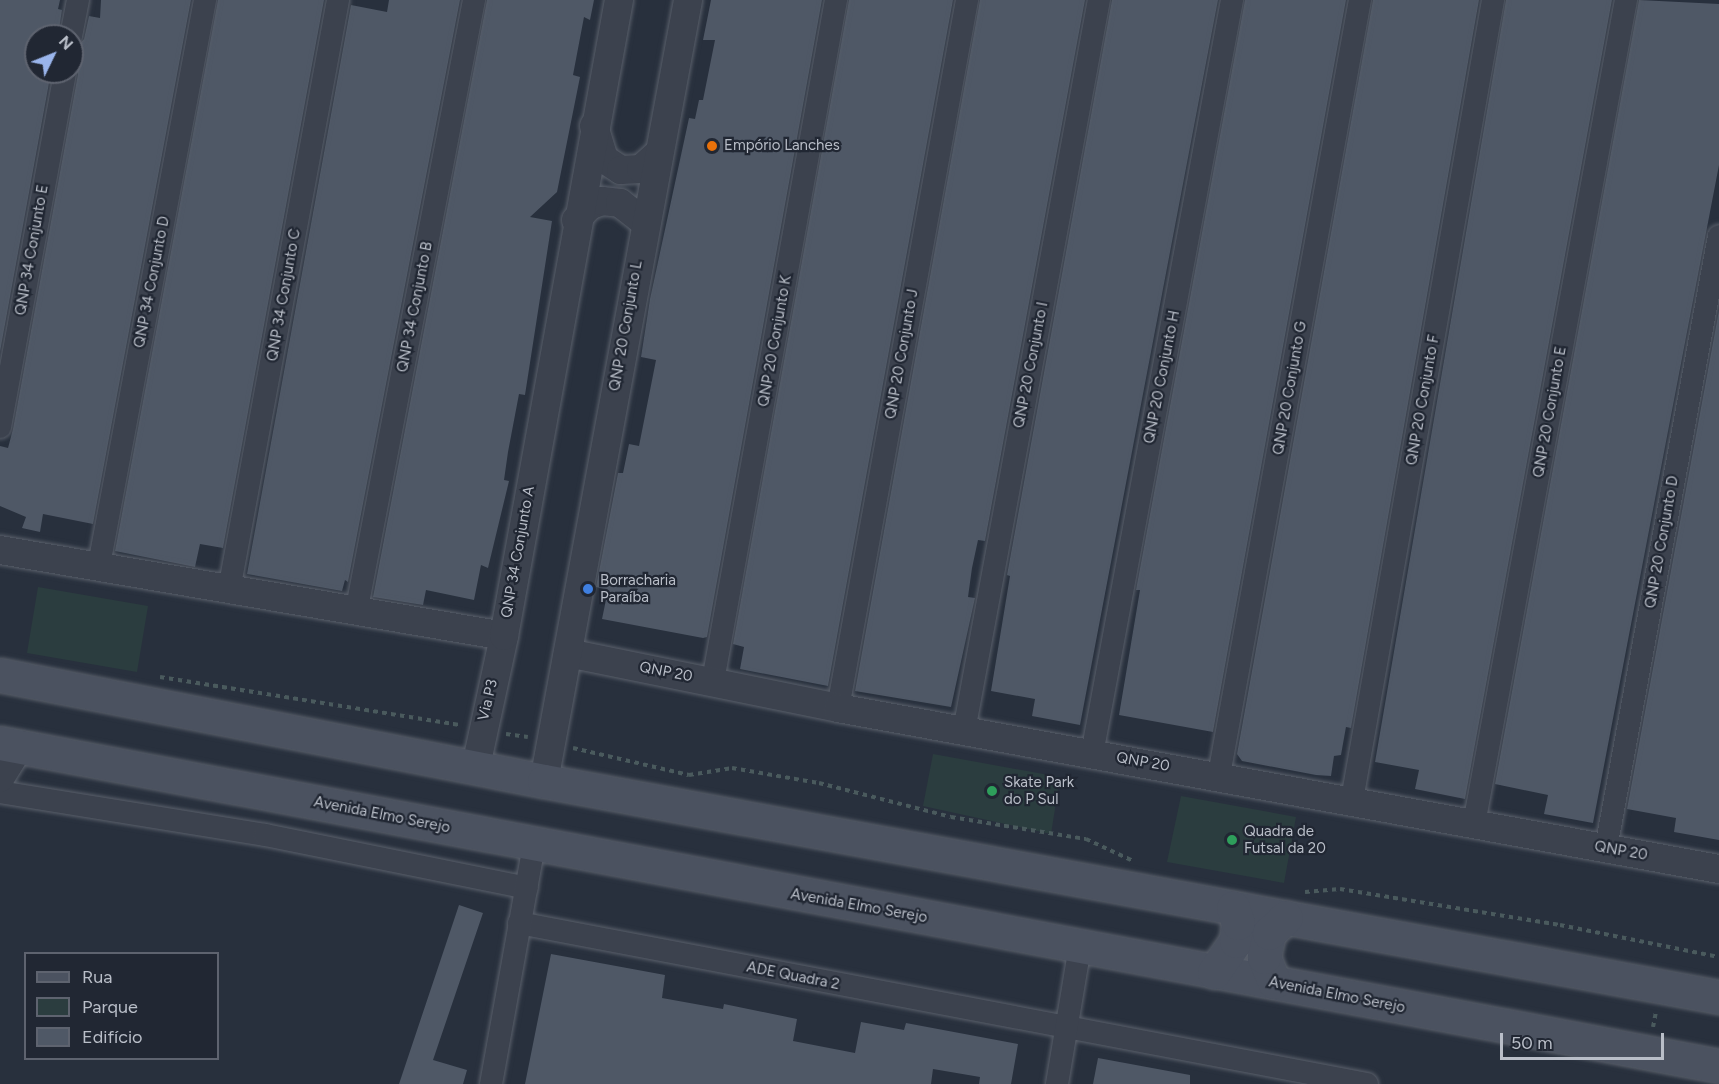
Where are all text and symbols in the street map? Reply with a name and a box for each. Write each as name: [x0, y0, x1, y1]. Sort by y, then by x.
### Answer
north arrow: [24, 24, 84, 84]
text: N: [55, 32, 77, 54]
place label: Empório Lanches: [724, 137, 840, 155]
marker: Empório Lanches: [705, 139, 719, 153]
street label: QNP 34 Conjunto E: [12, 183, 52, 317]
street label: QNP 34 Conjunto D: [130, 215, 174, 349]
street label: QNP 34 Conjunto C: [263, 227, 305, 363]
street label: QNP 34 Conjunto B: [394, 240, 436, 374]
street label: QNP 20 Conjunto L: [606, 259, 646, 393]
street label: QNP 20 Conjunto K: [755, 274, 795, 408]
street label: QNP 20 Conjunto J: [882, 288, 922, 420]
street label: QNP 20 Conjunto I: [1010, 300, 1052, 430]
street label: QNP 20 Conjunto H: [1140, 309, 1184, 445]
street label: QNP 20 Conjunto G: [1269, 320, 1311, 456]
street label: QNP 20 Conjunto F: [1403, 333, 1443, 467]
street label: QNP 20 Conjunto E: [1530, 345, 1570, 479]
street label: QNP 20 Conjunto D: [1641, 474, 1683, 610]
street label: QNP 34 Conjunto A: [498, 485, 538, 619]
place label: Borracharia Paraíba: [600, 571, 676, 606]
marker: Borracharia Paraíba: [581, 582, 595, 596]
street label: QNP 20: [638, 658, 694, 686]
street label: Via P3: [474, 677, 502, 723]
street label: QNP 20: [1115, 748, 1171, 776]
place label: Skate Park do P Sul: [1004, 773, 1074, 808]
marker: Skate Park do P Sul: [985, 784, 999, 798]
street label: Avenida Elmo Serejo: [312, 793, 452, 837]
place label: Quadra de Futsal da 20: [1244, 822, 1326, 857]
marker: Quadra de Futsal da 20: [1225, 833, 1239, 847]
street label: QNP 20: [1593, 837, 1649, 865]
street label: Avenida Elmo Serejo: [789, 885, 929, 927]
legend: [24, 952, 219, 1060]
street label: ADE Quadra 2: [745, 958, 841, 994]
text: Rua: [82, 966, 113, 988]
street label: Avenida Elmo Serejo: [1267, 973, 1407, 1017]
text: Parque: [82, 996, 138, 1018]
scale bar: [1503, 1021, 1666, 1059]
text: Edifício: [82, 1026, 143, 1048]
text: 50 m: [1511, 1032, 1553, 1054]

